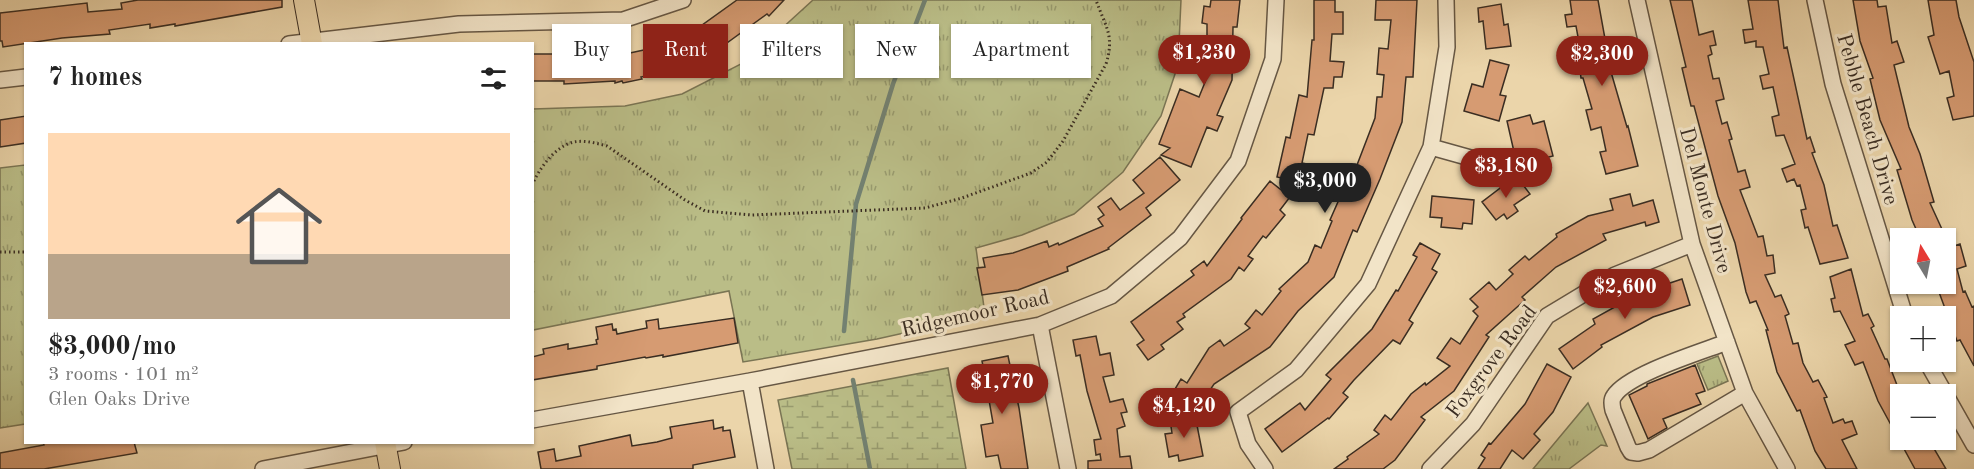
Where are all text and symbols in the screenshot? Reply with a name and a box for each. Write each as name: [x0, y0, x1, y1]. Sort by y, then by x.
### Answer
chip: Buy: [552, 24, 631, 78]
chip: Rent: [643, 24, 728, 78]
chip: Filters: [740, 24, 843, 78]
chip: New: [855, 24, 939, 78]
chip: Apartment: [951, 24, 1091, 78]
street label: Pebble Beach Drive: [1832, 31, 1901, 207]
pin: $1,230: [1155, 35, 1253, 86]
pin: $2,300: [1553, 36, 1651, 87]
text: $1,230: [1172, 44, 1236, 64]
text: $2,300: [1570, 45, 1634, 65]
icon: filters: [477, 62, 510, 95]
text: 7 homes: [48, 65, 142, 91]
street label: Del Monte Drive: [1675, 125, 1734, 276]
pin: $3,180: [1457, 148, 1555, 199]
text: $3,180: [1474, 157, 1538, 177]
pin: $3,000: [1276, 163, 1374, 214]
icon: home: [225, 172, 333, 280]
text: $3,000: [1293, 172, 1357, 192]
north arrow: [1890, 228, 1956, 294]
map controls: [1890, 228, 1956, 450]
pin: $2,600: [1576, 269, 1674, 320]
text: $2,600: [1593, 278, 1657, 298]
street label: Ridgemoor Road: [899, 287, 1052, 342]
street label: Foxgrove Road: [1443, 301, 1541, 422]
button: +: [1890, 306, 1956, 372]
text: $3,000/mo: [48, 334, 176, 360]
pin: $1,770: [953, 364, 1051, 415]
text: 3 rooms · 101 m²: [48, 365, 198, 385]
text: $1,770: [970, 373, 1034, 393]
button: −: [1890, 384, 1956, 450]
pin: $4,120: [1135, 388, 1233, 439]
text: Glen Oaks Drive: [48, 390, 190, 410]
text: $4,120: [1152, 397, 1216, 417]

